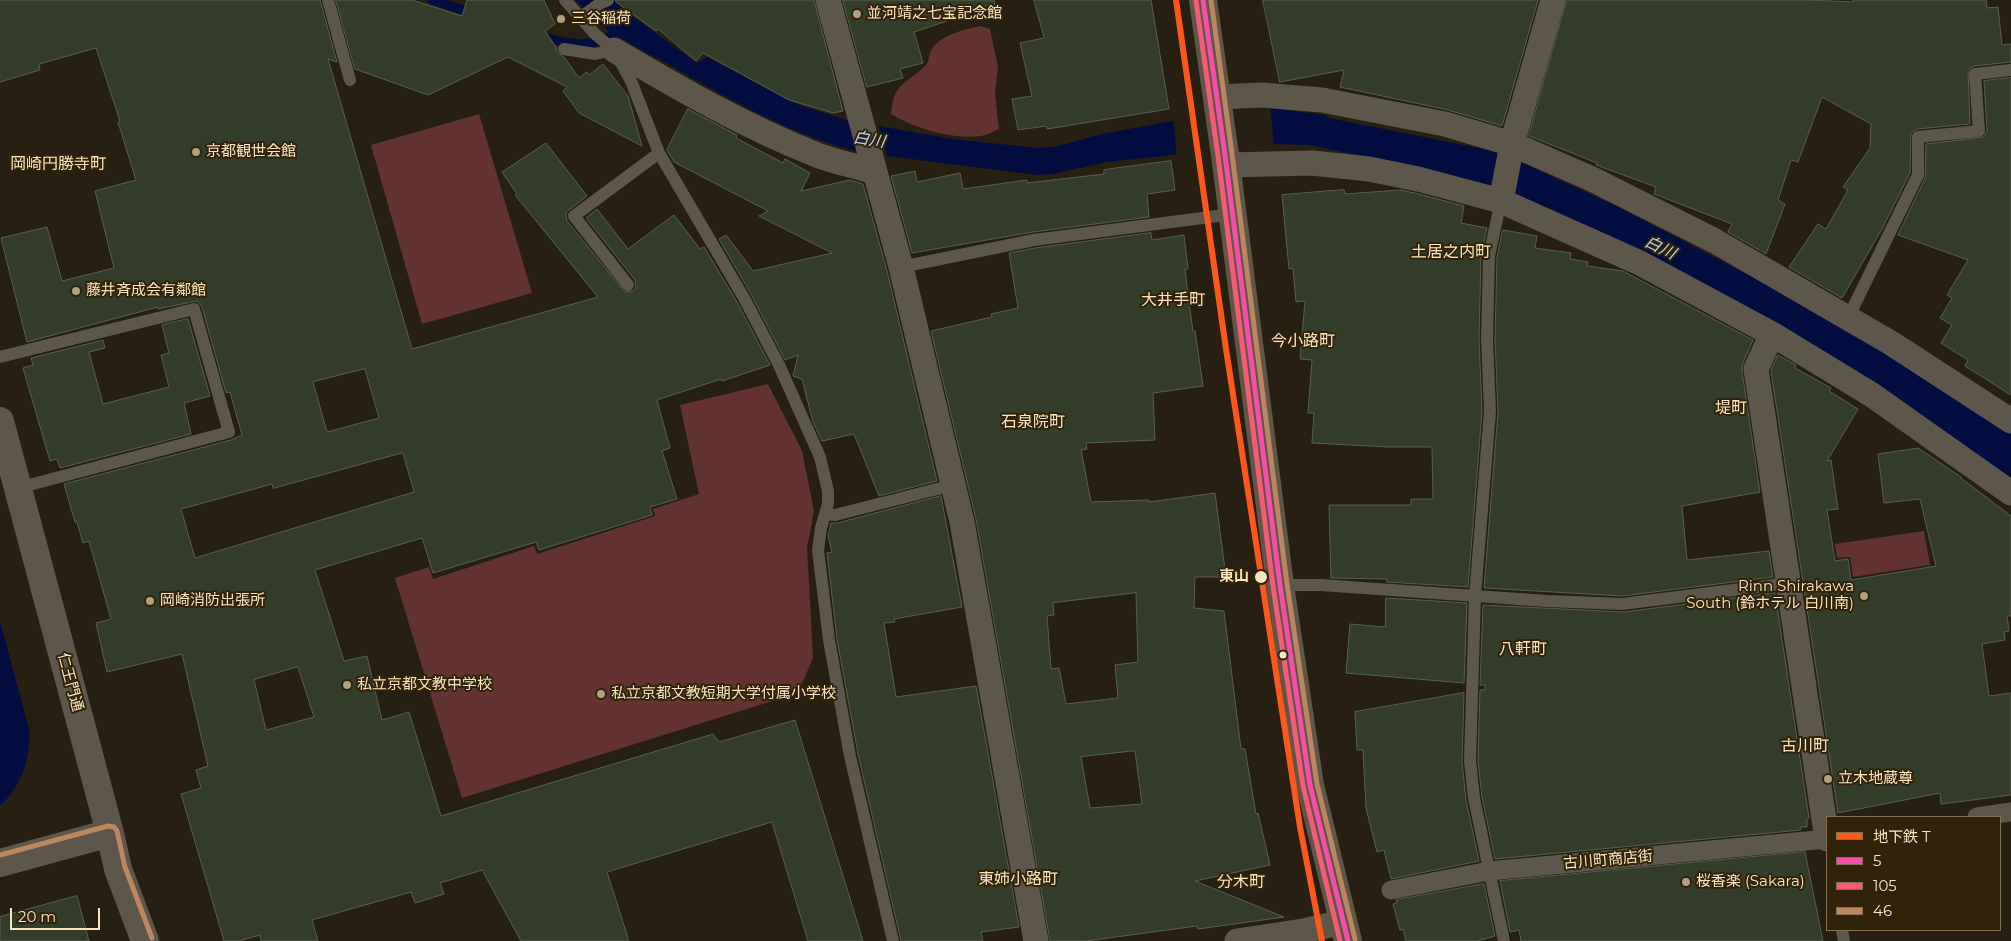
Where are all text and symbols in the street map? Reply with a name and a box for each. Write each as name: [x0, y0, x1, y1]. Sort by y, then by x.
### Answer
place label: 並河靖之七宝記念館: [867, 5, 1002, 23]
marker: 並河靖之七宝記念館: [851, 8, 863, 20]
place label: 三谷稲荷: [571, 10, 631, 28]
marker: 三谷稲荷: [555, 13, 567, 25]
water label: 白川: [852, 128, 886, 152]
place label: 京都観世会館: [206, 143, 296, 161]
marker: 京都観世会館: [190, 146, 202, 158]
district label: 岡崎円勝寺町: [10, 154, 106, 174]
water label: 白川: [1641, 232, 1679, 264]
district label: 土居之内町: [1411, 242, 1491, 262]
place label: 藤井斉成会有鄰館: [86, 282, 206, 300]
marker: 藤井斉成会有鄰館: [70, 285, 82, 297]
district label: 大井手町: [1141, 290, 1205, 310]
district label: 今小路町: [1271, 331, 1335, 351]
district label: 堤町: [1715, 398, 1747, 418]
district label: 石泉院町: [1001, 412, 1065, 432]
place label: 東山: [1219, 568, 1249, 586]
marker: 東山: [1253, 569, 1269, 585]
place label: Rinn Shirakawa South (鈴ホテル 白川南): [1686, 578, 1854, 613]
marker: Rinn Shirakawa South (鈴ホテル 白川南): [1858, 590, 1870, 602]
place label: 岡崎消防出張所: [160, 592, 265, 610]
marker: 岡崎消防出張所: [144, 595, 156, 607]
district label: 八軒町: [1499, 639, 1547, 659]
unlabelled marker: [1278, 650, 1288, 660]
street label: 仁王門通: [54, 651, 86, 713]
place label: 私立京都文教中学校: [357, 676, 492, 694]
marker: 私立京都文教中学校: [341, 679, 353, 691]
place label: 私立京都文教短期大学付属小学校: [611, 685, 836, 703]
marker: 私立京都文教短期大学付属小学校: [595, 688, 607, 700]
district label: 古川町: [1781, 736, 1829, 756]
place label: 立木地蔵尊: [1838, 770, 1913, 788]
marker: 立木地蔵尊: [1822, 773, 1834, 785]
legend: [1826, 816, 2001, 931]
text: 地下鉄 T: [1873, 827, 1931, 846]
street label: 古川町商店街: [1562, 847, 1654, 873]
text: 5: [1873, 851, 1882, 870]
district label: 東姉小路町: [978, 869, 1058, 889]
district label: 分木町: [1217, 872, 1265, 892]
place label: 桜香楽 (Sakara): [1696, 873, 1805, 891]
marker: 桜香楽 (Sakara): [1680, 876, 1692, 888]
text: 105: [1873, 876, 1897, 895]
scale bar: [12, 898, 102, 930]
text: 46: [1873, 901, 1892, 920]
text: 20 m: [18, 907, 56, 926]

